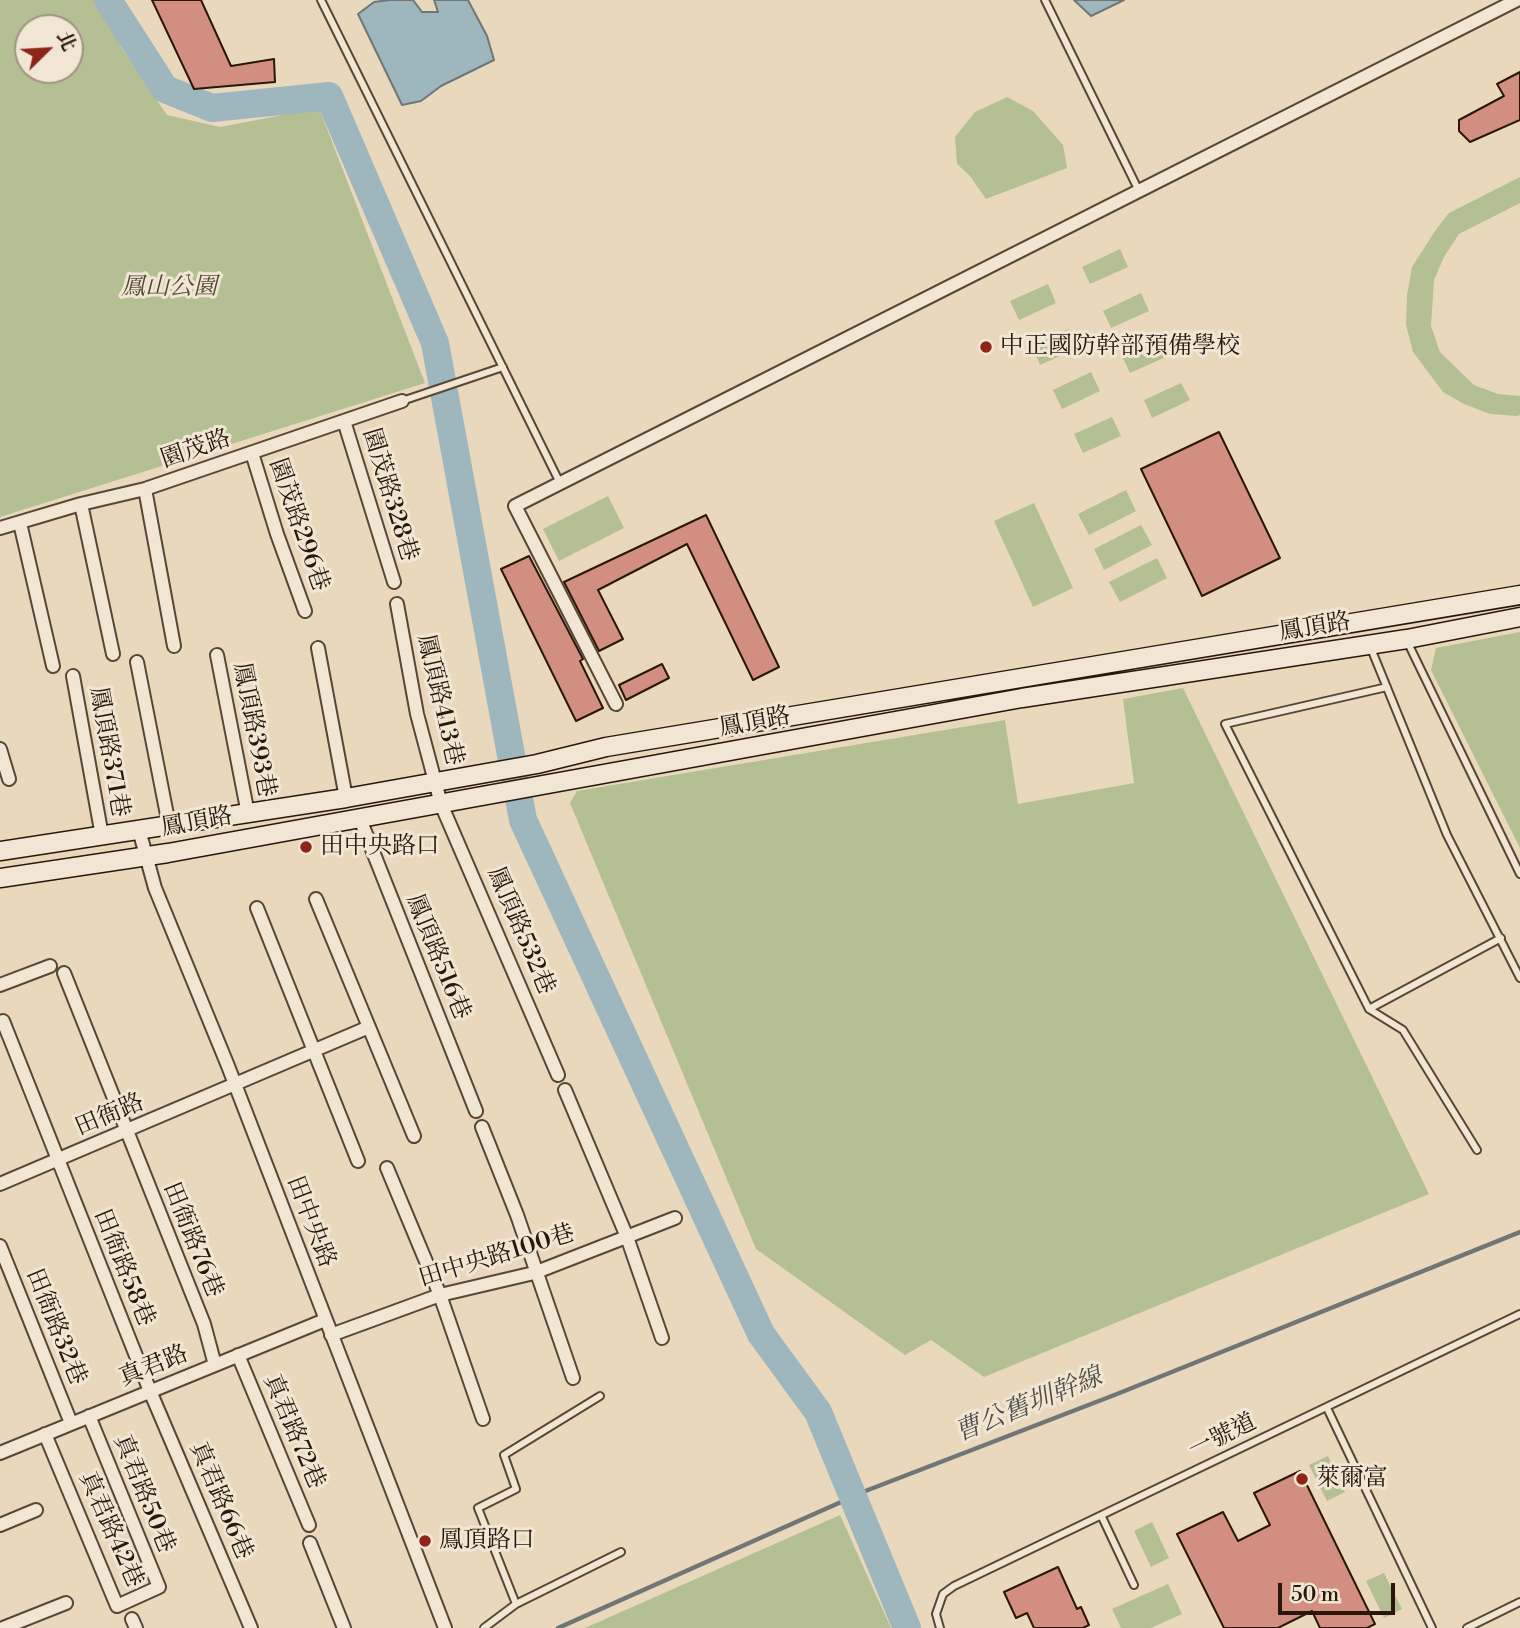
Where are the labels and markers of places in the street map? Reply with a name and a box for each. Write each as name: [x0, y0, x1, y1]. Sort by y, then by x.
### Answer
place label: 中正國防幹部預備學校: [1000, 333, 1240, 361]
marker: 中正國防幹部預備學校: [978, 339, 994, 355]
place label: 田中央路口: [320, 833, 440, 861]
marker: 田中央路口: [298, 839, 314, 855]
place label: 萊爾富: [1316, 1465, 1388, 1493]
marker: 萊爾富: [1294, 1471, 1310, 1487]
place label: 鳳頂路口: [439, 1527, 535, 1555]
marker: 鳳頂路口: [417, 1533, 433, 1549]

